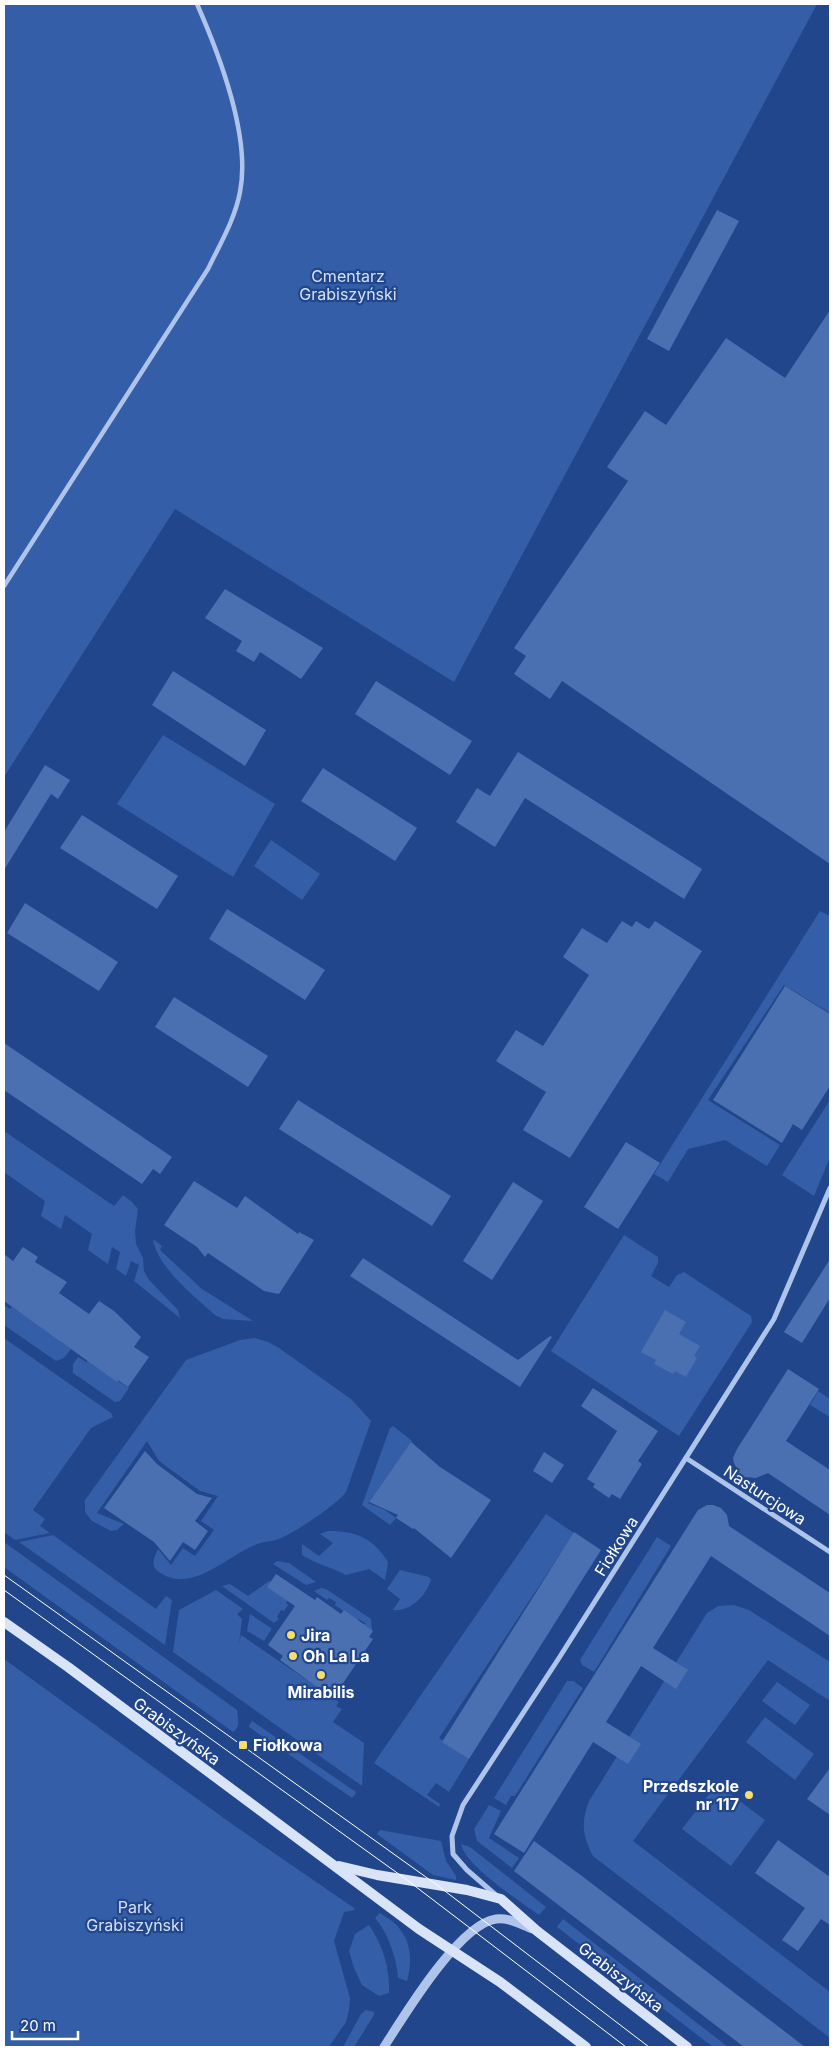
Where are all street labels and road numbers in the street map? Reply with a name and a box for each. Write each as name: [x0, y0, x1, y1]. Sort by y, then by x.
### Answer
street label: Nasturcjowa: [720, 1461, 810, 1529]
street label: Fiołkowa: [590, 1512, 642, 1580]
street label: Grabiszyńska: [130, 1693, 224, 1769]
street label: Grabiszyńska: [574, 1938, 668, 2016]

